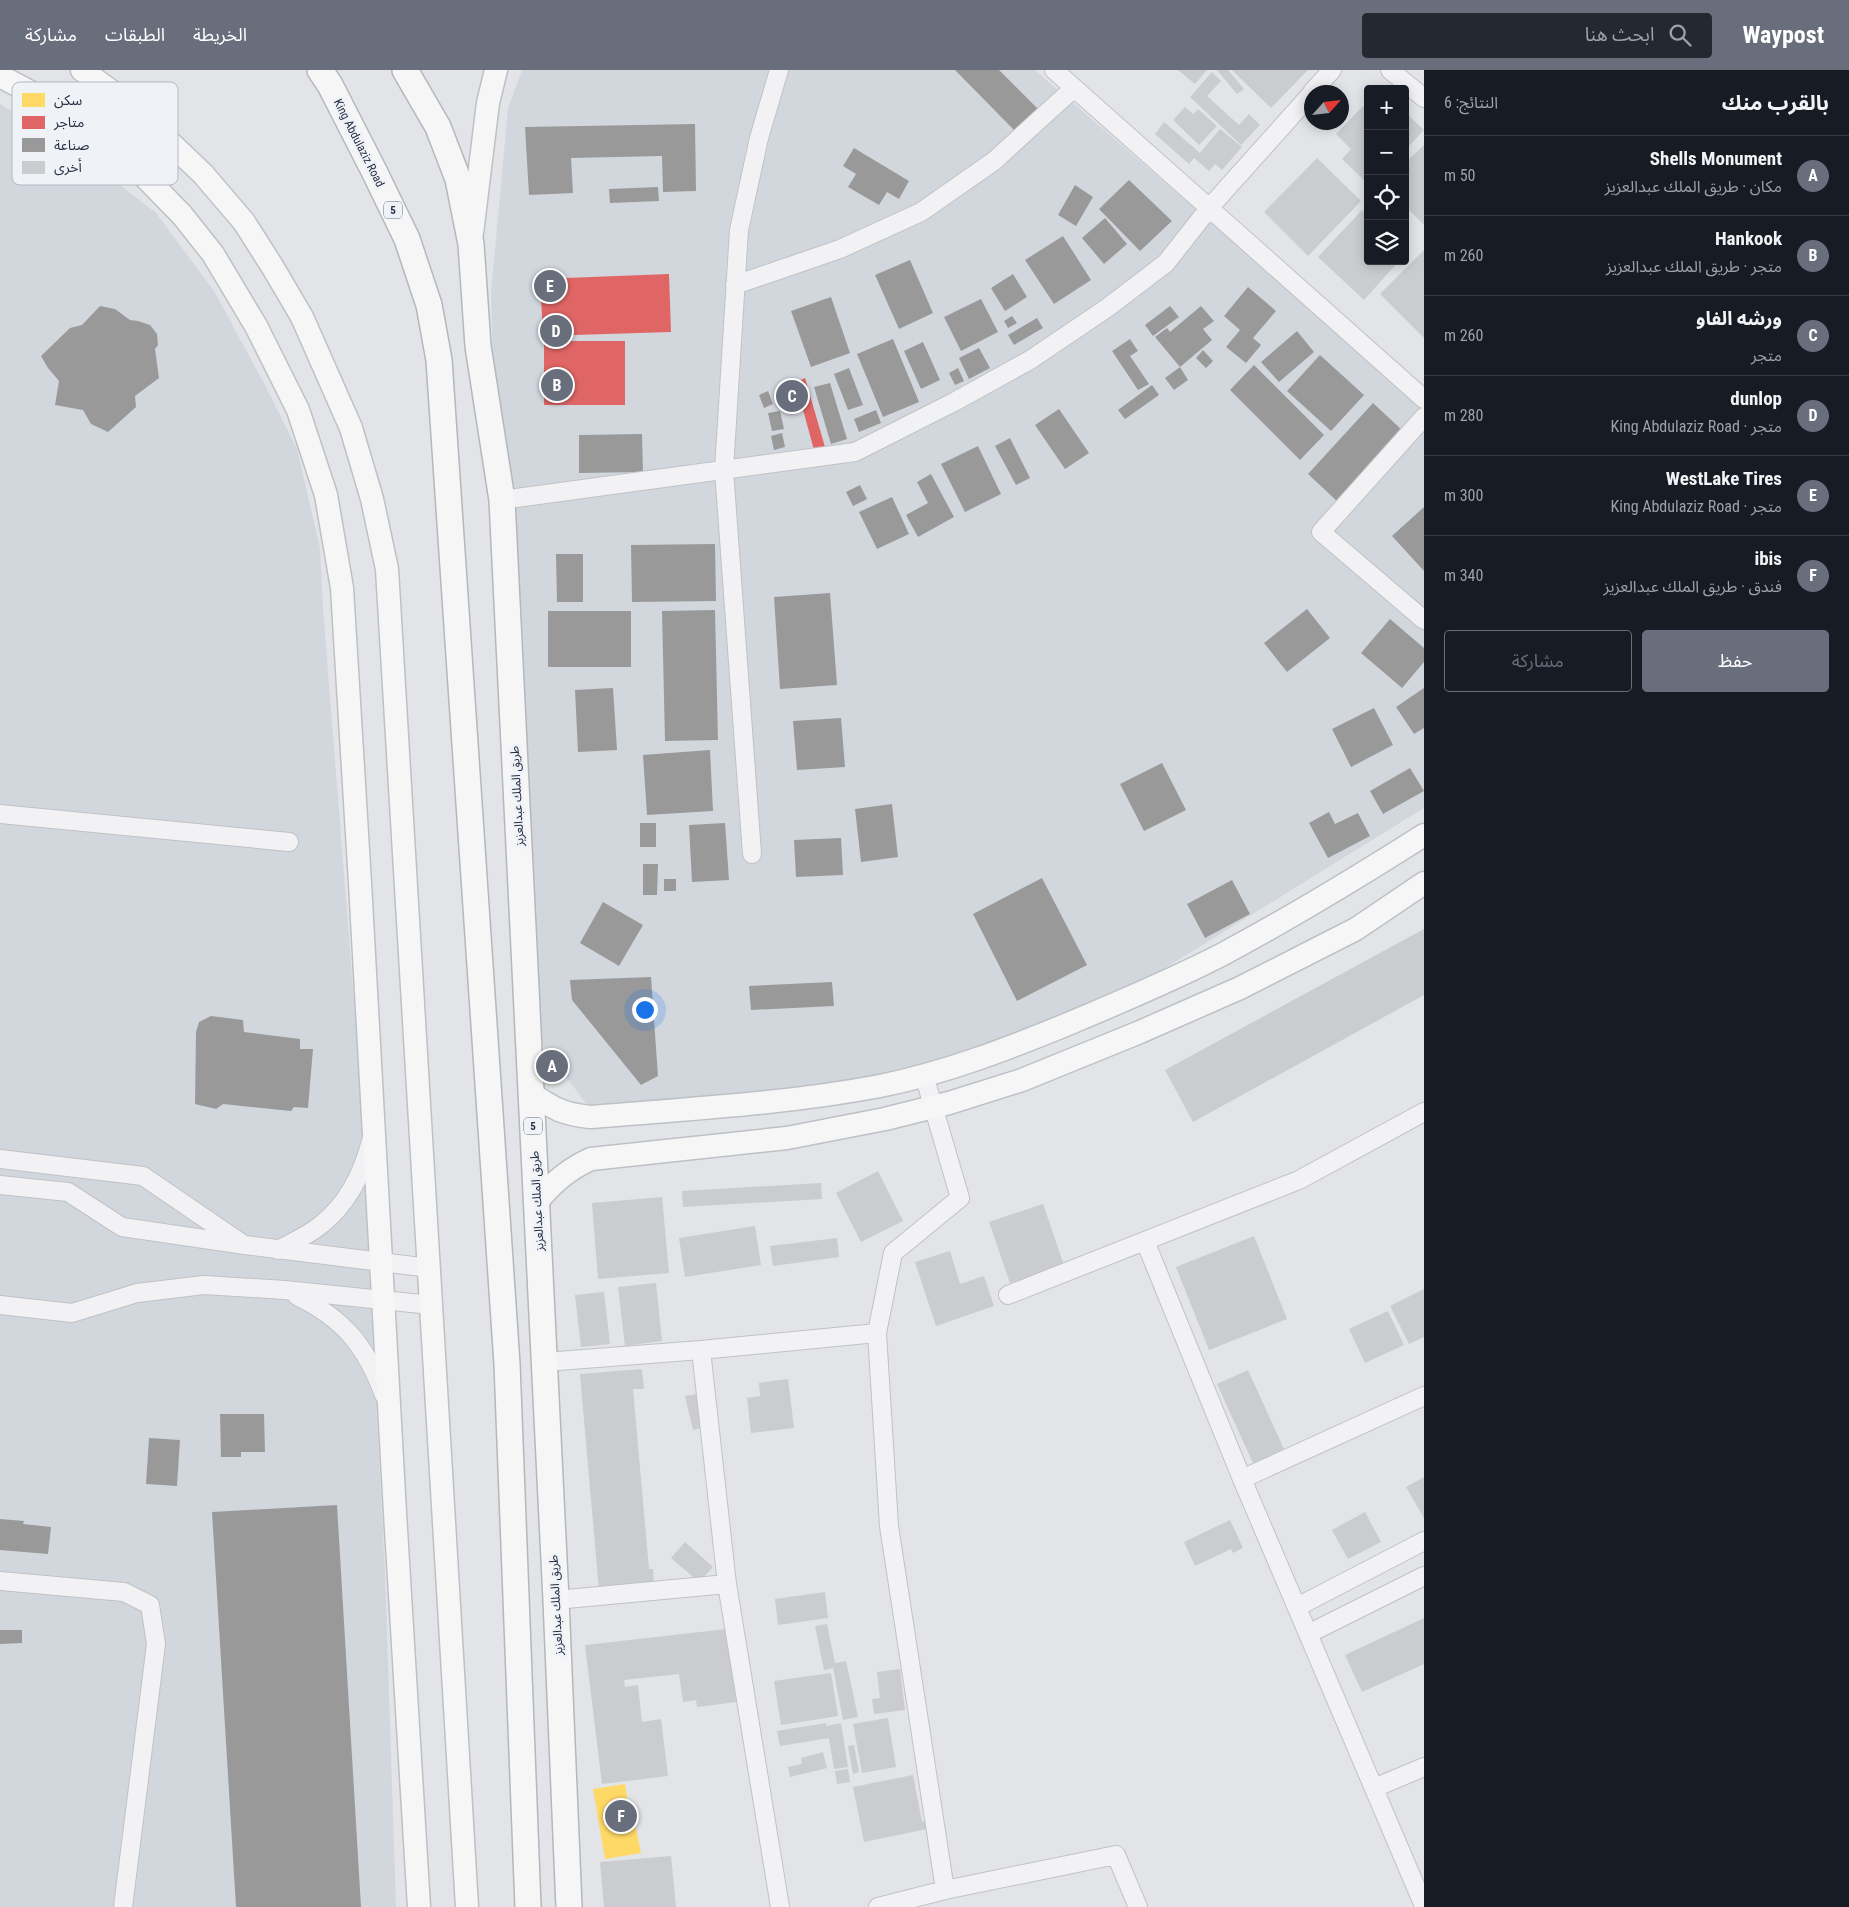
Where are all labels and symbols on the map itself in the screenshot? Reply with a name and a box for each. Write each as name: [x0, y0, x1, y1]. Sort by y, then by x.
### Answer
legend: [12, 82, 178, 185]
north arrow: [1304, 85, 1349, 130]
text: سكن: [54, 92, 82, 109]
street label: King Abdulaziz Road: [331, 97, 387, 189]
text: متاجر: [53, 114, 84, 131]
text: صناعة: [54, 137, 90, 153]
text: أخرى: [54, 158, 82, 176]
road number: 5: [384, 202, 402, 218]
pin: E: [534, 267, 566, 305]
pin: D: [540, 312, 572, 350]
pin: B: [541, 366, 573, 404]
pin: C: [776, 377, 808, 415]
street label: طريق الملك عبدالعزيز: [507, 745, 528, 847]
your location: [632, 997, 658, 1023]
pin: A: [536, 1047, 568, 1085]
road number: 5: [524, 1118, 542, 1134]
street label: طريق الملك عبدالعزيز: [527, 1150, 548, 1252]
street label: طريق الملك عبدالعزيز: [546, 1554, 567, 1656]
pin: F: [605, 1797, 637, 1835]

